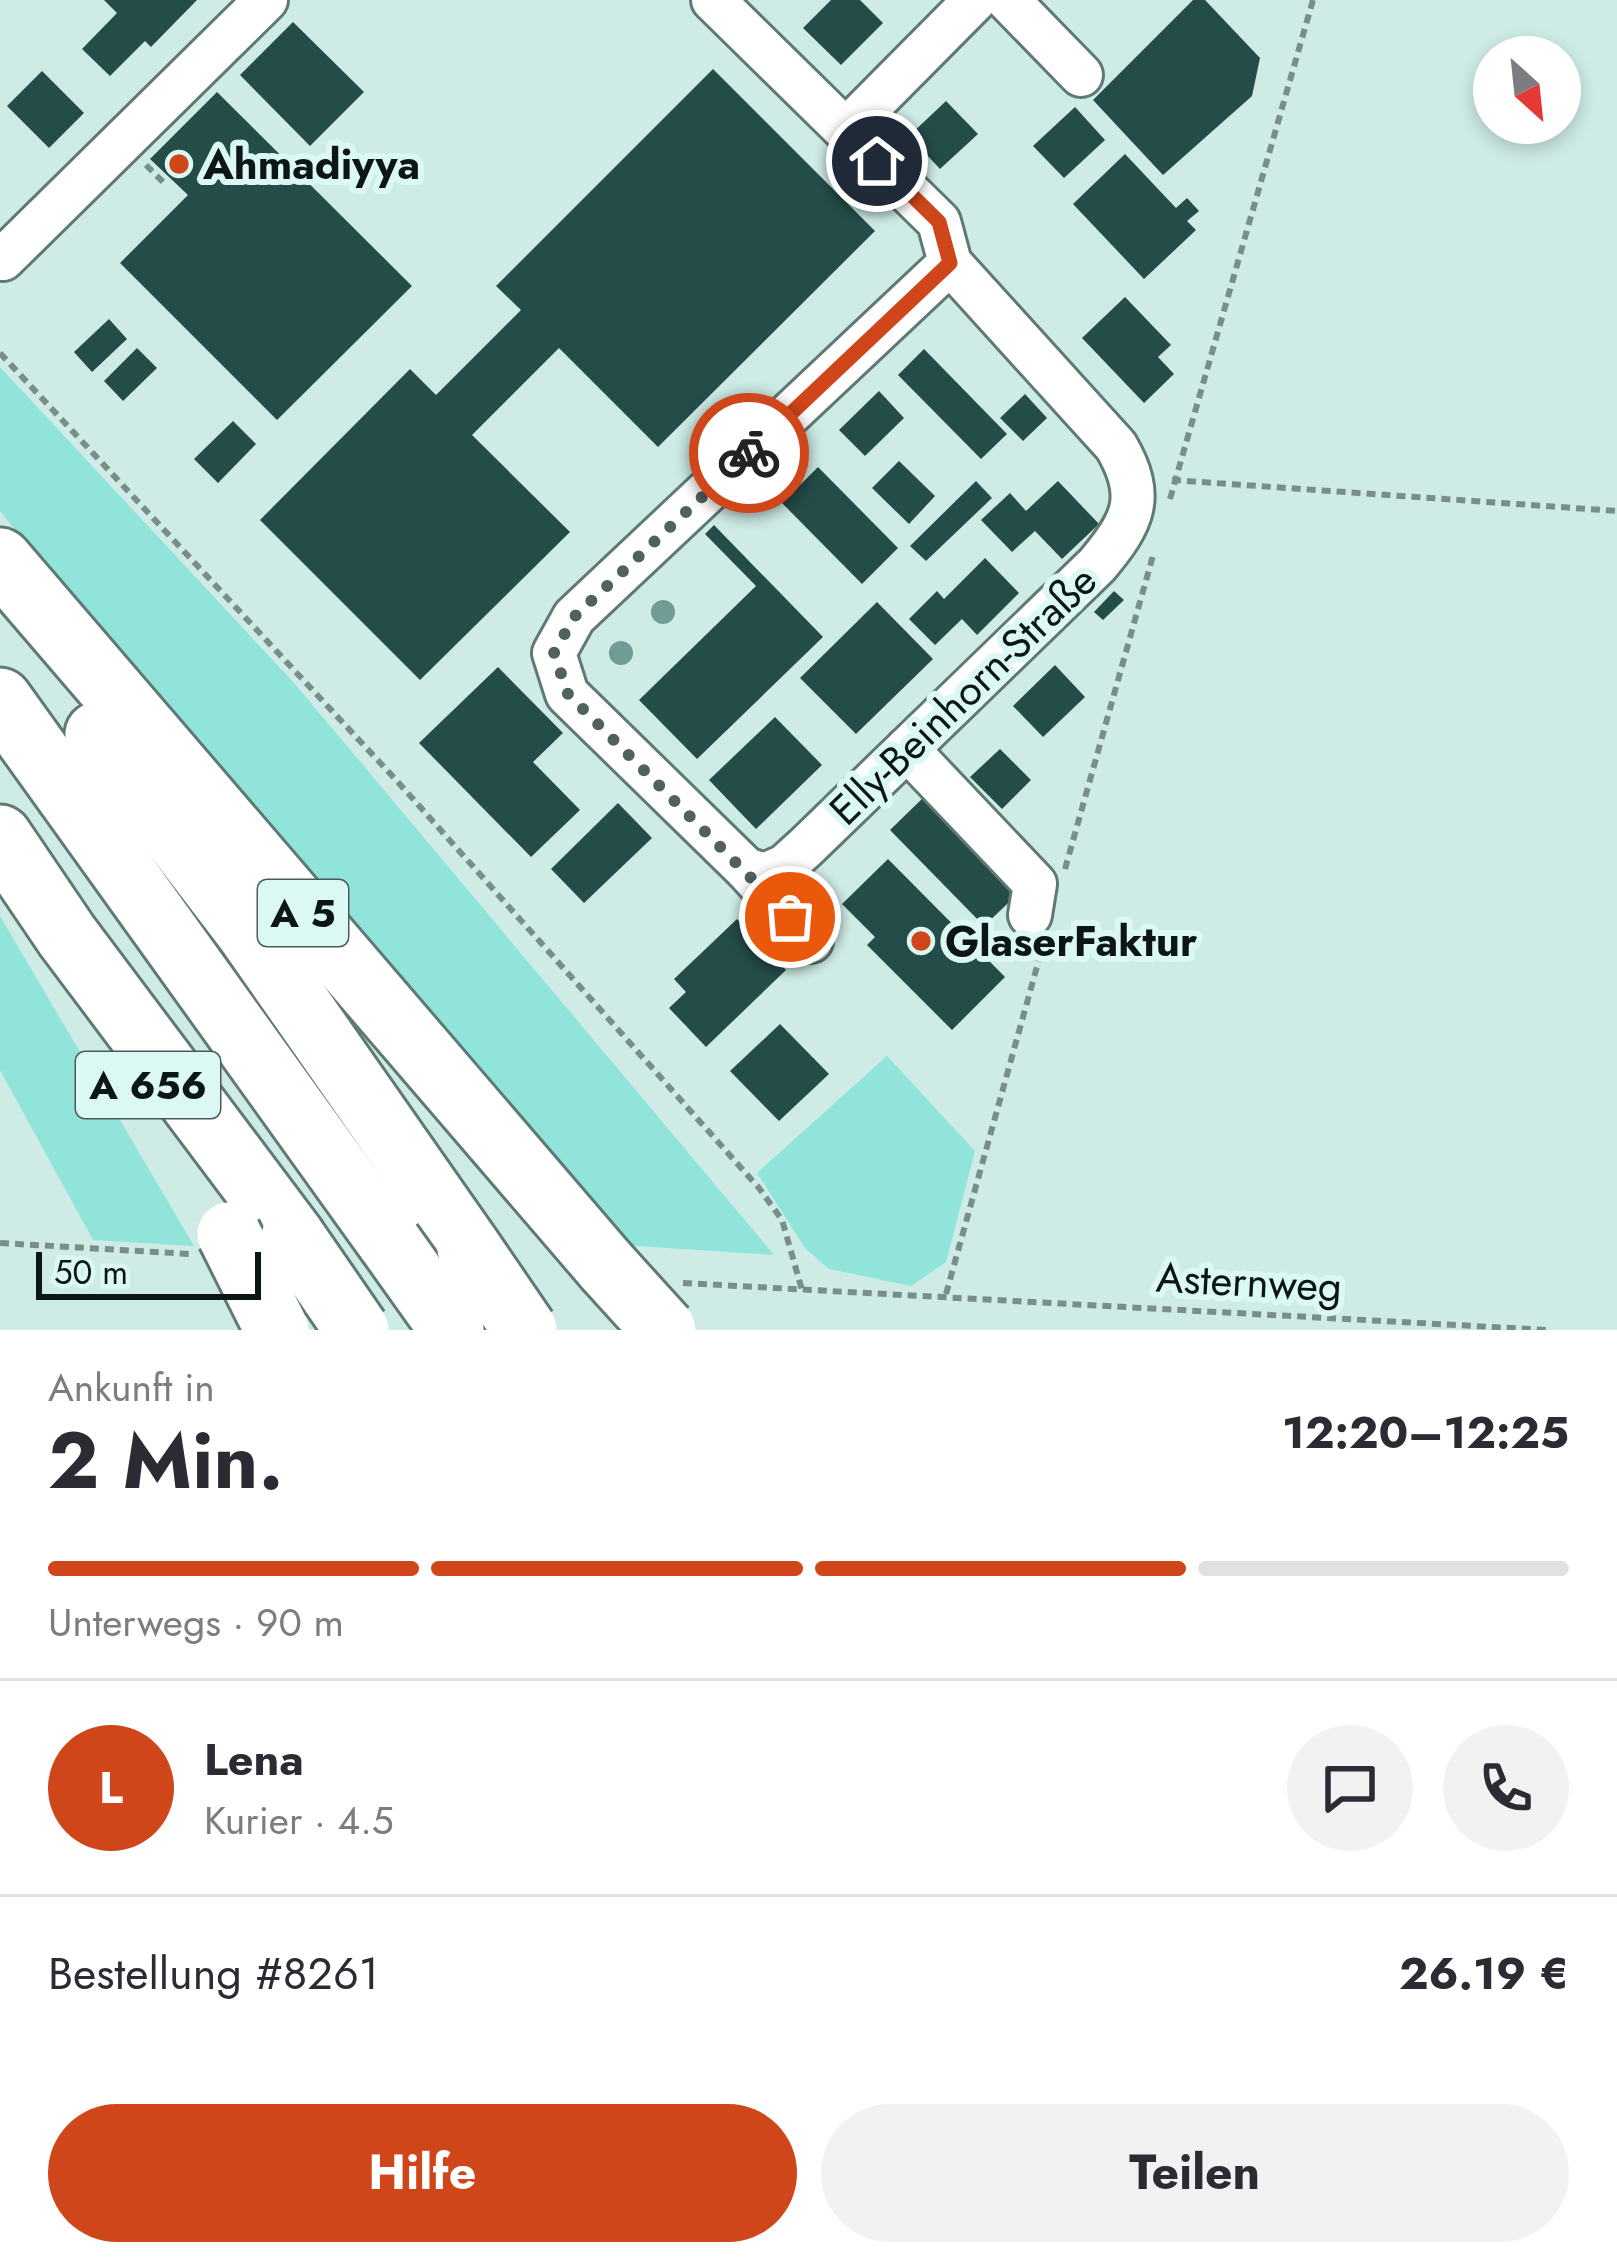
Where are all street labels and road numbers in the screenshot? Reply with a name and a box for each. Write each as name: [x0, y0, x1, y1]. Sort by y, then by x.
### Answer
street label: Elly-Beinhorn-Straße: [816, 551, 1110, 839]
road number: A 5: [258, 880, 348, 946]
road number: A 656: [76, 1052, 220, 1118]
street label: Asternweg: [1154, 1247, 1344, 1317]

